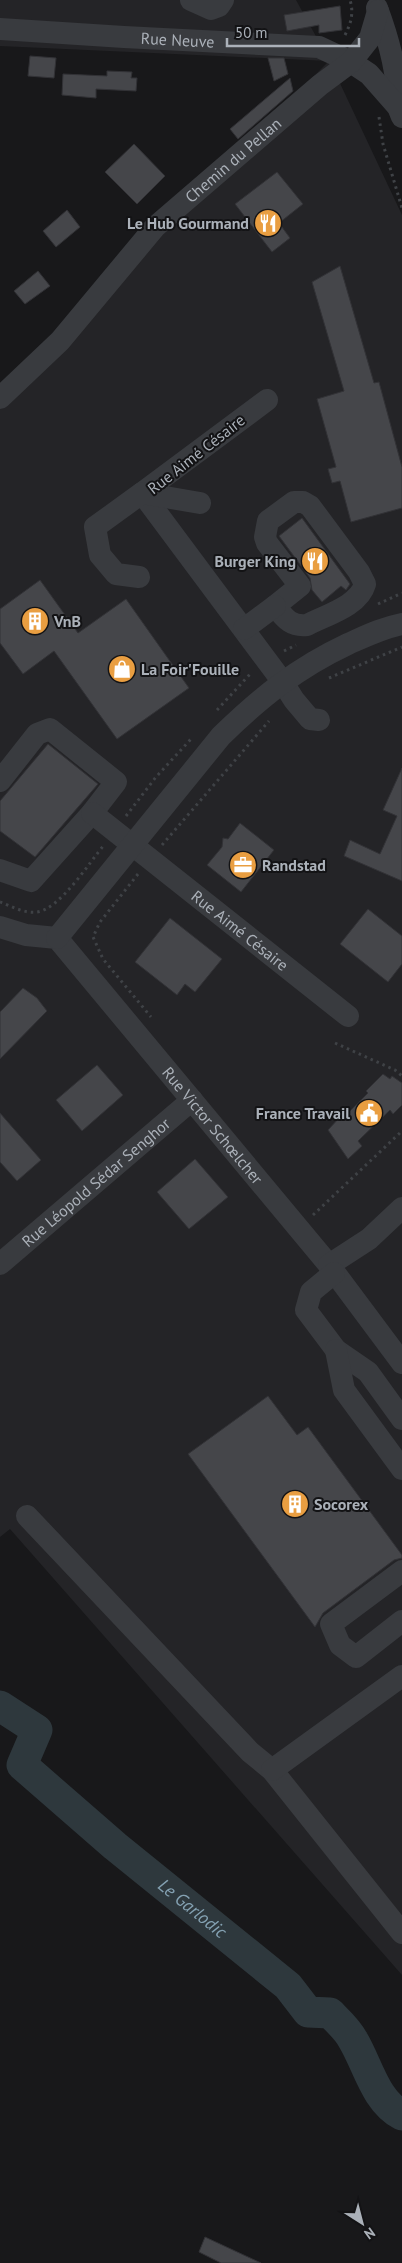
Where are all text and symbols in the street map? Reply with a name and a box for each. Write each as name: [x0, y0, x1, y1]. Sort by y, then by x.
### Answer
scale bar: [227, 15, 360, 47]
text: 50 m: [235, 23, 268, 42]
street label: Rue Neuve: [140, 28, 215, 52]
street label: Chemin du Pellan: [181, 113, 285, 207]
restaurant icon: Le Hub Gourmand: [253, 208, 283, 238]
place label: Le Hub Gourmand: [127, 213, 249, 233]
street label: Rue Aimé Césaire: [143, 410, 249, 498]
restaurant icon: Burger King: [300, 546, 330, 576]
place label: Burger King: [214, 551, 296, 571]
building icon: VnB: [20, 606, 50, 636]
place label: VnB: [53, 611, 81, 631]
shop icon: La Foir'Fouille: [107, 654, 137, 684]
place label: La Foir'Fouille: [141, 659, 239, 679]
office icon: Randstad: [228, 850, 258, 880]
place label: Randstad: [262, 855, 326, 875]
street label: Rue Aimé Césaire: [188, 886, 293, 975]
street label: Rue Victor Schœlcher: [158, 1063, 268, 1188]
public building icon: France Travail: [354, 1098, 384, 1128]
place label: France Travail: [256, 1103, 350, 1123]
street label: Rue Léopold Sédar Senghor: [18, 1113, 175, 1251]
building icon: Socorex: [280, 1489, 310, 1519]
place label: Socorex: [314, 1494, 369, 1514]
water label: Le Garlodic: [154, 1874, 232, 1943]
north arrow: [337, 2198, 387, 2248]
text: N: [361, 2224, 379, 2244]

